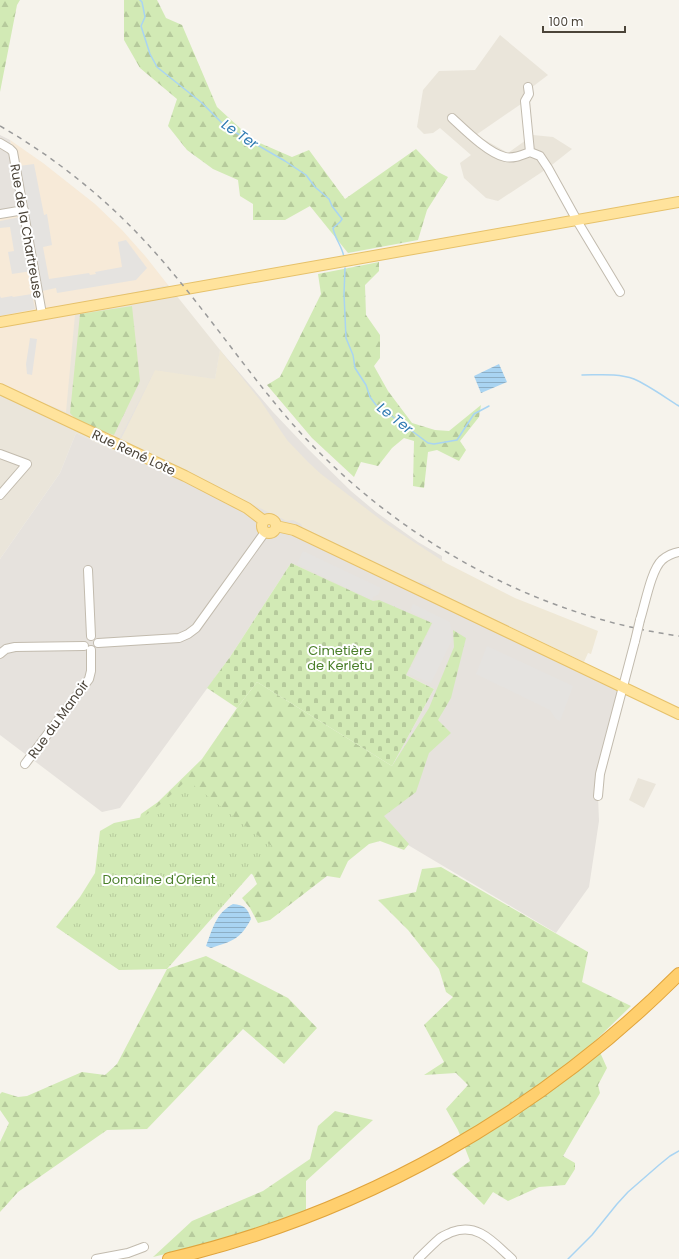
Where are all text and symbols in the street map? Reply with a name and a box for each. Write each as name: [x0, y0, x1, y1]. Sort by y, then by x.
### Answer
scale bar: [543, 8, 625, 34]
text: 100 m: [549, 13, 583, 30]
water label: Le Ter: [218, 114, 263, 154]
street label: Rue de la Chartreuse: [5, 162, 48, 300]
water label: Le Ter: [373, 398, 418, 439]
street label: Rue René Lote: [89, 425, 179, 480]
park label: Cimetière de Kerletu: [307, 641, 373, 675]
street label: Rue du Manoir: [23, 676, 94, 763]
park label: Domaine d'Orient: [103, 870, 216, 889]

